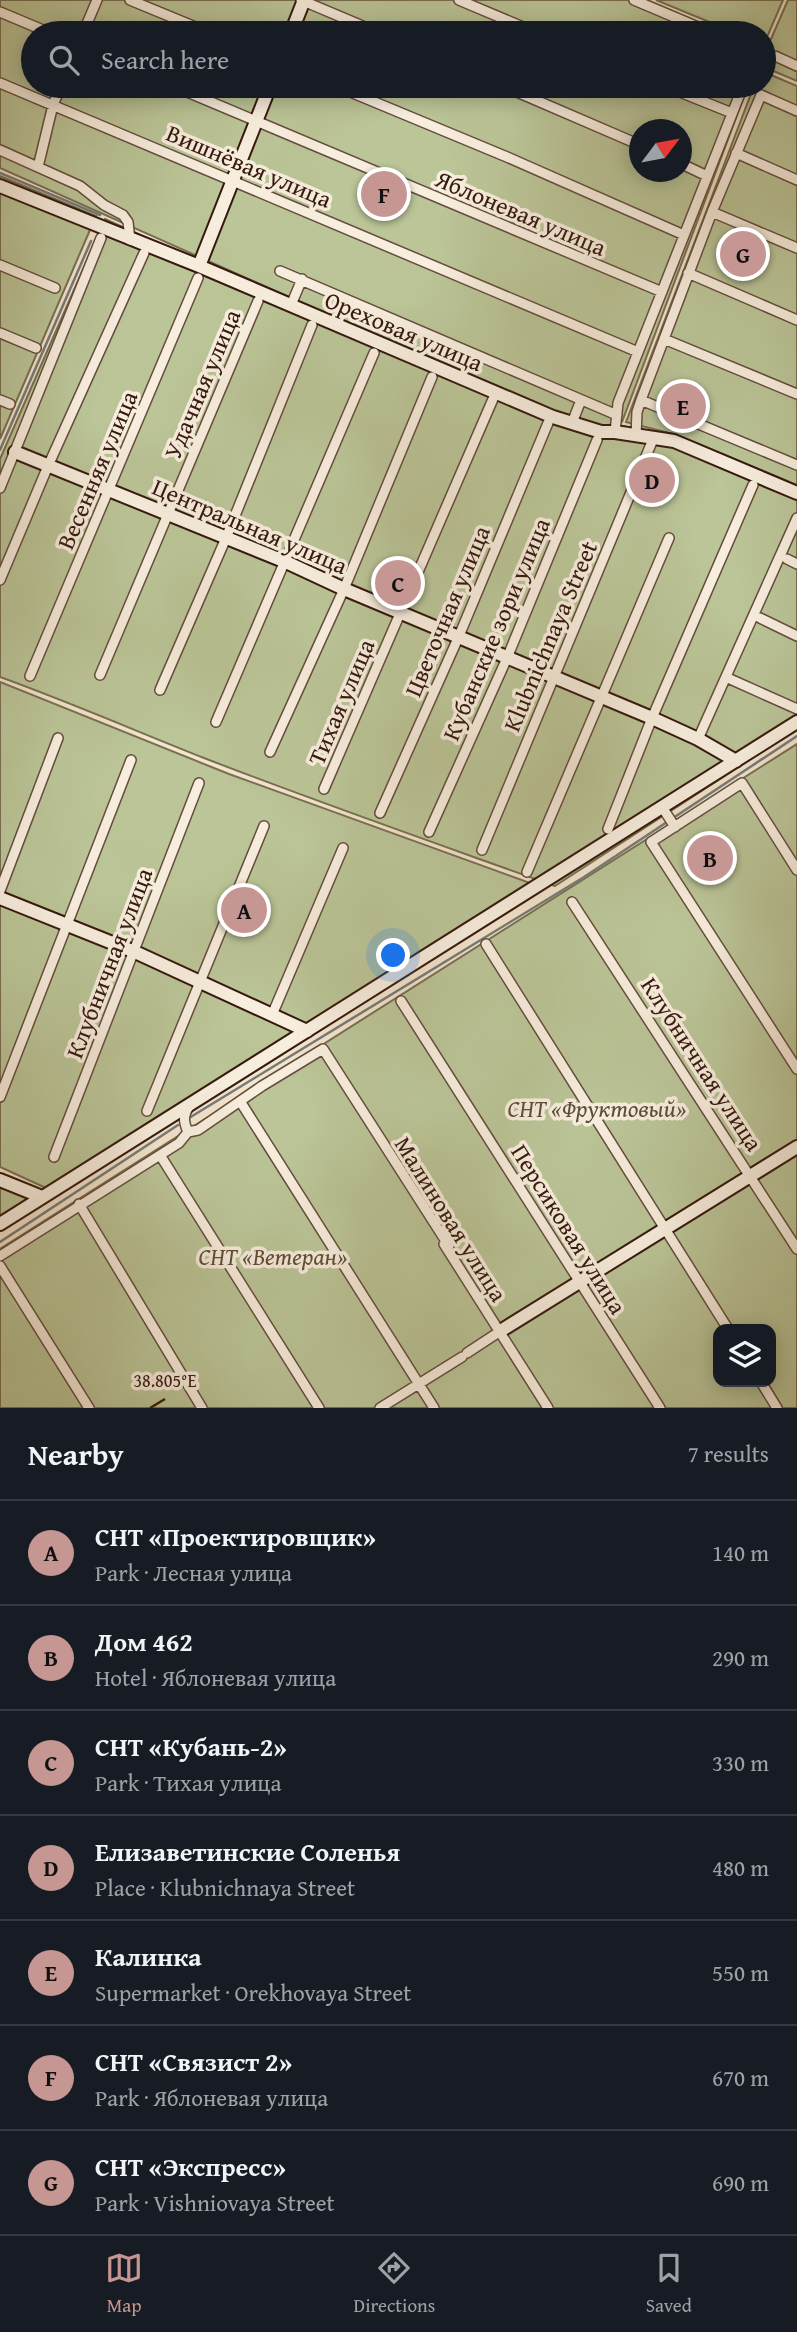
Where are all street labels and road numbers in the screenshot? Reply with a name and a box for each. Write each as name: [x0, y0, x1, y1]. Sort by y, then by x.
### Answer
street label: Вишнёвая улица: [161, 115, 338, 217]
street label: Яблоневая улица: [429, 161, 612, 265]
street label: Ореховая улица: [320, 282, 489, 380]
street label: Удачная улица: [155, 303, 249, 464]
street label: Весенняя улица: [48, 385, 146, 555]
street label: Центральная улица: [147, 469, 353, 583]
street label: Кубанские зори улица: [433, 512, 559, 746]
street label: Цветочная улица: [395, 520, 499, 702]
street label: Klubnichnaya Street: [494, 535, 606, 737]
street label: Тихая улица: [299, 633, 383, 770]
street label: Клубничная улица: [57, 862, 162, 1063]
street label: Клубничная улица: [633, 970, 772, 1158]
street label: Малиновая улица: [386, 1129, 516, 1309]
street label: Персиковая улица: [503, 1137, 636, 1321]

